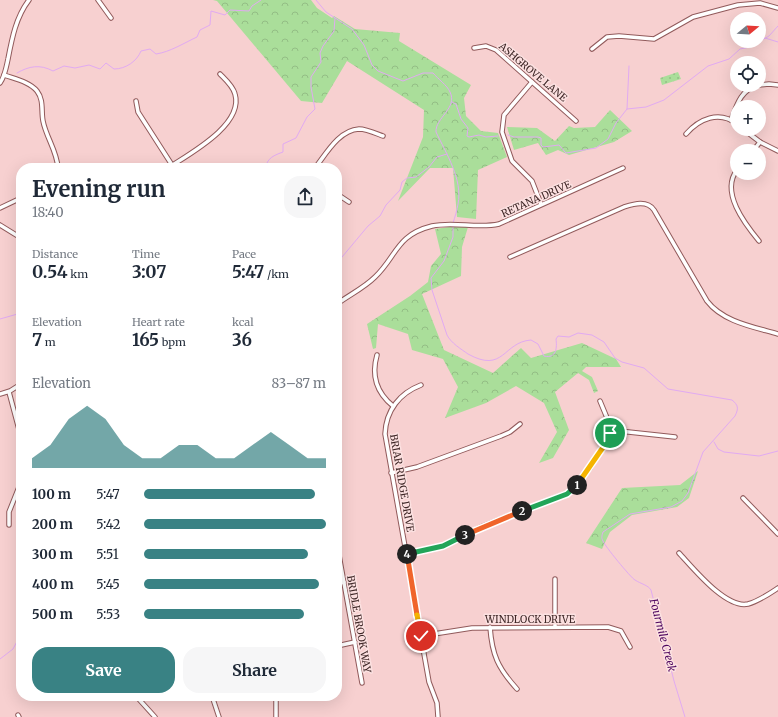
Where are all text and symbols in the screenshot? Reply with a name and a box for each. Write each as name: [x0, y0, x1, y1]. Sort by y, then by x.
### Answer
north arrow: [730, 12, 766, 48]
map controls: [730, 12, 766, 180]
street label: ASHGROVE LANE: [495, 39, 570, 105]
button: locate: [730, 56, 766, 92]
button: +: [730, 100, 766, 136]
button: −: [730, 144, 766, 180]
text: Evening run: [32, 175, 166, 203]
button: share: [284, 176, 326, 218]
street label: RETANA DRIVE: [499, 178, 574, 220]
text: 18:40: [32, 204, 64, 221]
text: Distance: [32, 247, 78, 261]
text: Time: [132, 247, 160, 261]
text: Pace: [232, 247, 256, 261]
text: 0.54: [32, 261, 68, 283]
text: 3:07: [132, 261, 166, 283]
text: 5:47: [232, 261, 264, 283]
text: km: [68, 267, 88, 281]
text: /km: [264, 267, 289, 281]
text: Elevation: [32, 315, 82, 329]
text: Heart rate: [132, 315, 185, 329]
text: kcal: [232, 315, 254, 329]
text: 7: [32, 329, 42, 351]
text: 165: [132, 329, 159, 351]
text: 36: [232, 329, 252, 351]
text: m: [42, 335, 56, 349]
text: bpm: [159, 335, 186, 349]
text: Elevation: [32, 375, 91, 392]
text: 83–87 m: [272, 375, 326, 392]
pin: [593, 416, 627, 450]
icon: arrive: [599, 422, 621, 444]
street label: BRIAR RIDGE DRIVE: [387, 433, 417, 534]
pin: 1: [567, 475, 587, 495]
text: 1: [574, 478, 580, 492]
text: 100 m: [32, 486, 71, 503]
text: 5:47: [96, 486, 120, 503]
pin: 2: [512, 501, 532, 521]
text: 2: [519, 504, 525, 518]
text: 200 m: [32, 516, 73, 533]
text: 5:42: [96, 516, 121, 533]
pin: 3: [455, 525, 475, 545]
text: 3: [462, 528, 468, 542]
pin: 4: [397, 544, 417, 564]
text: 300 m: [32, 546, 73, 563]
text: 5:51: [96, 546, 119, 563]
text: 4: [404, 547, 411, 561]
street label: BRIDLE BROOK WAY: [344, 574, 374, 674]
text: 400 m: [32, 576, 74, 593]
text: 5:45: [96, 576, 120, 593]
water label: Fourmile Creek: [646, 596, 679, 673]
text: 500 m: [32, 606, 73, 623]
text: 5:53: [96, 606, 120, 623]
street label: WINDLOCK DRIVE: [484, 613, 576, 626]
pin: [404, 619, 438, 653]
icon: check: [410, 625, 432, 647]
button: Save: [32, 647, 175, 693]
button: Share: [183, 647, 326, 693]

